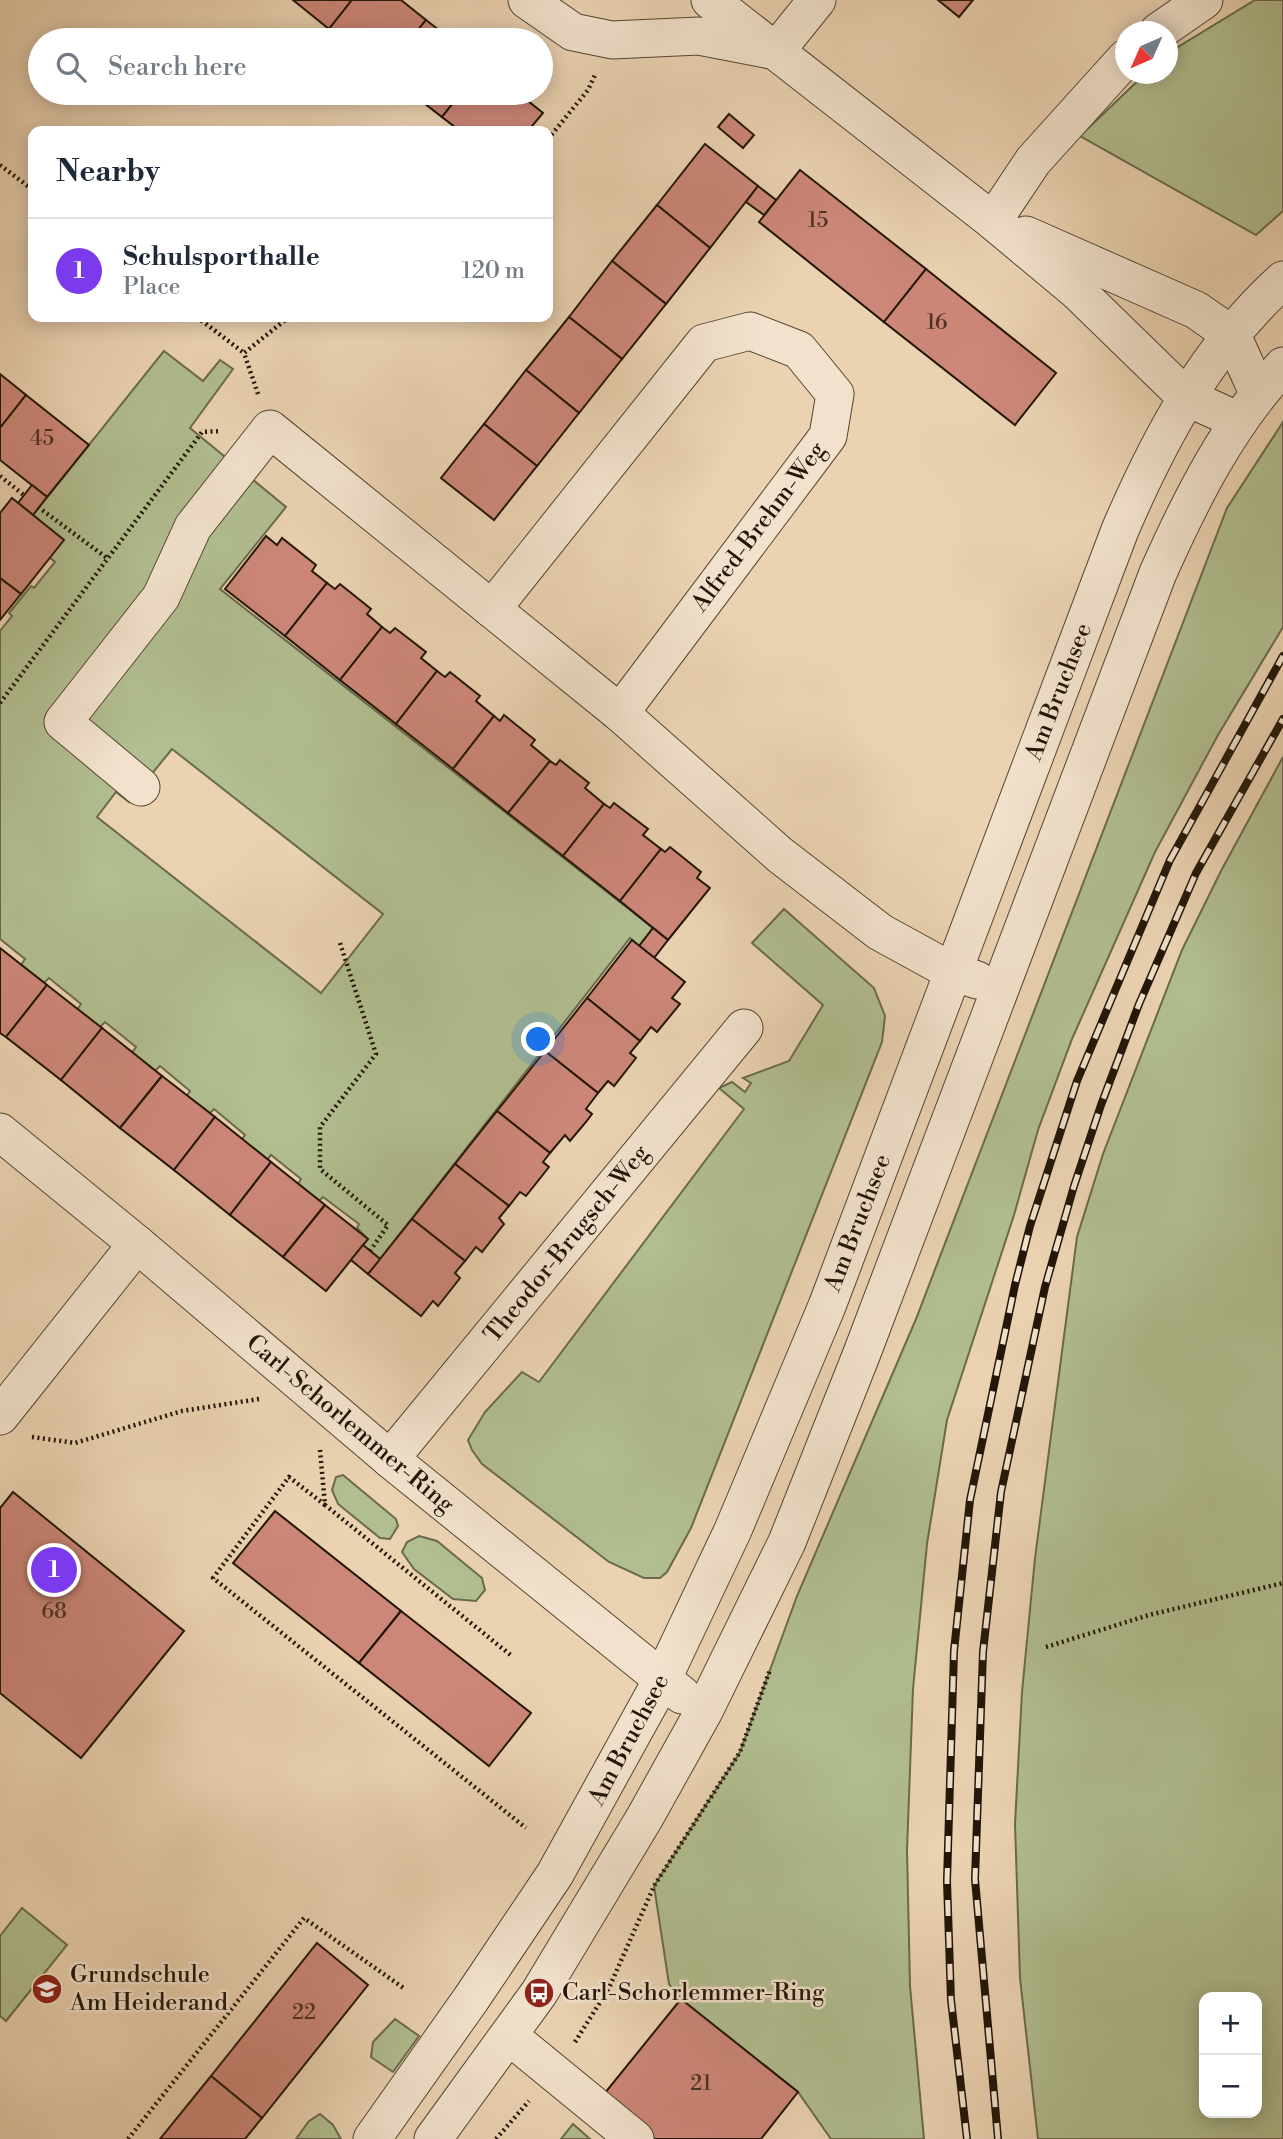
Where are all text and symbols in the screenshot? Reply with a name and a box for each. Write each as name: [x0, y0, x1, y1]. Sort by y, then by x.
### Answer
north arrow: [1115, 21, 1178, 84]
search box: [28, 28, 553, 105]
icon: search: [52, 48, 90, 86]
text: Search here: [108, 51, 247, 83]
text: Nearby: [56, 153, 160, 191]
house number: 15: [808, 208, 828, 234]
text: Schulsporthalle: [123, 241, 320, 273]
text: 1: [73, 257, 85, 285]
text: 120 m: [461, 257, 525, 285]
text: Place: [123, 273, 180, 301]
house number: 16: [926, 310, 948, 336]
house number: 45: [30, 426, 54, 452]
street label: Alfred-Brehm-Weg: [685, 436, 833, 619]
street label: Am Bruchsee: [1019, 619, 1099, 766]
your location: [521, 1022, 555, 1056]
street label: Theodor-Brugsch-Weg: [478, 1139, 656, 1349]
street label: Am Bruchsee: [818, 1150, 898, 1297]
street label: Carl-Schorlemmer-Ring: [240, 1328, 461, 1520]
pin: 1: [31, 1544, 77, 1596]
house number: 68: [41, 1599, 67, 1625]
street label: Am Bruchsee: [581, 1669, 676, 1812]
place label: Grundschule Am Heiderand: [69, 1960, 228, 2018]
school or university icon: Grundschule Am Heiderand: [30, 1972, 64, 2006]
bus stop icon: Carl-Schorlemmer-Ring: [522, 1976, 556, 2010]
place label: Carl-Schorlemmer-Ring: [562, 1978, 825, 2008]
map controls: [1199, 1992, 1262, 2118]
button: +: [1199, 1992, 1262, 2055]
house number: 22: [292, 2000, 316, 2026]
button: −: [1199, 2055, 1262, 2118]
house number: 21: [690, 2071, 712, 2097]

